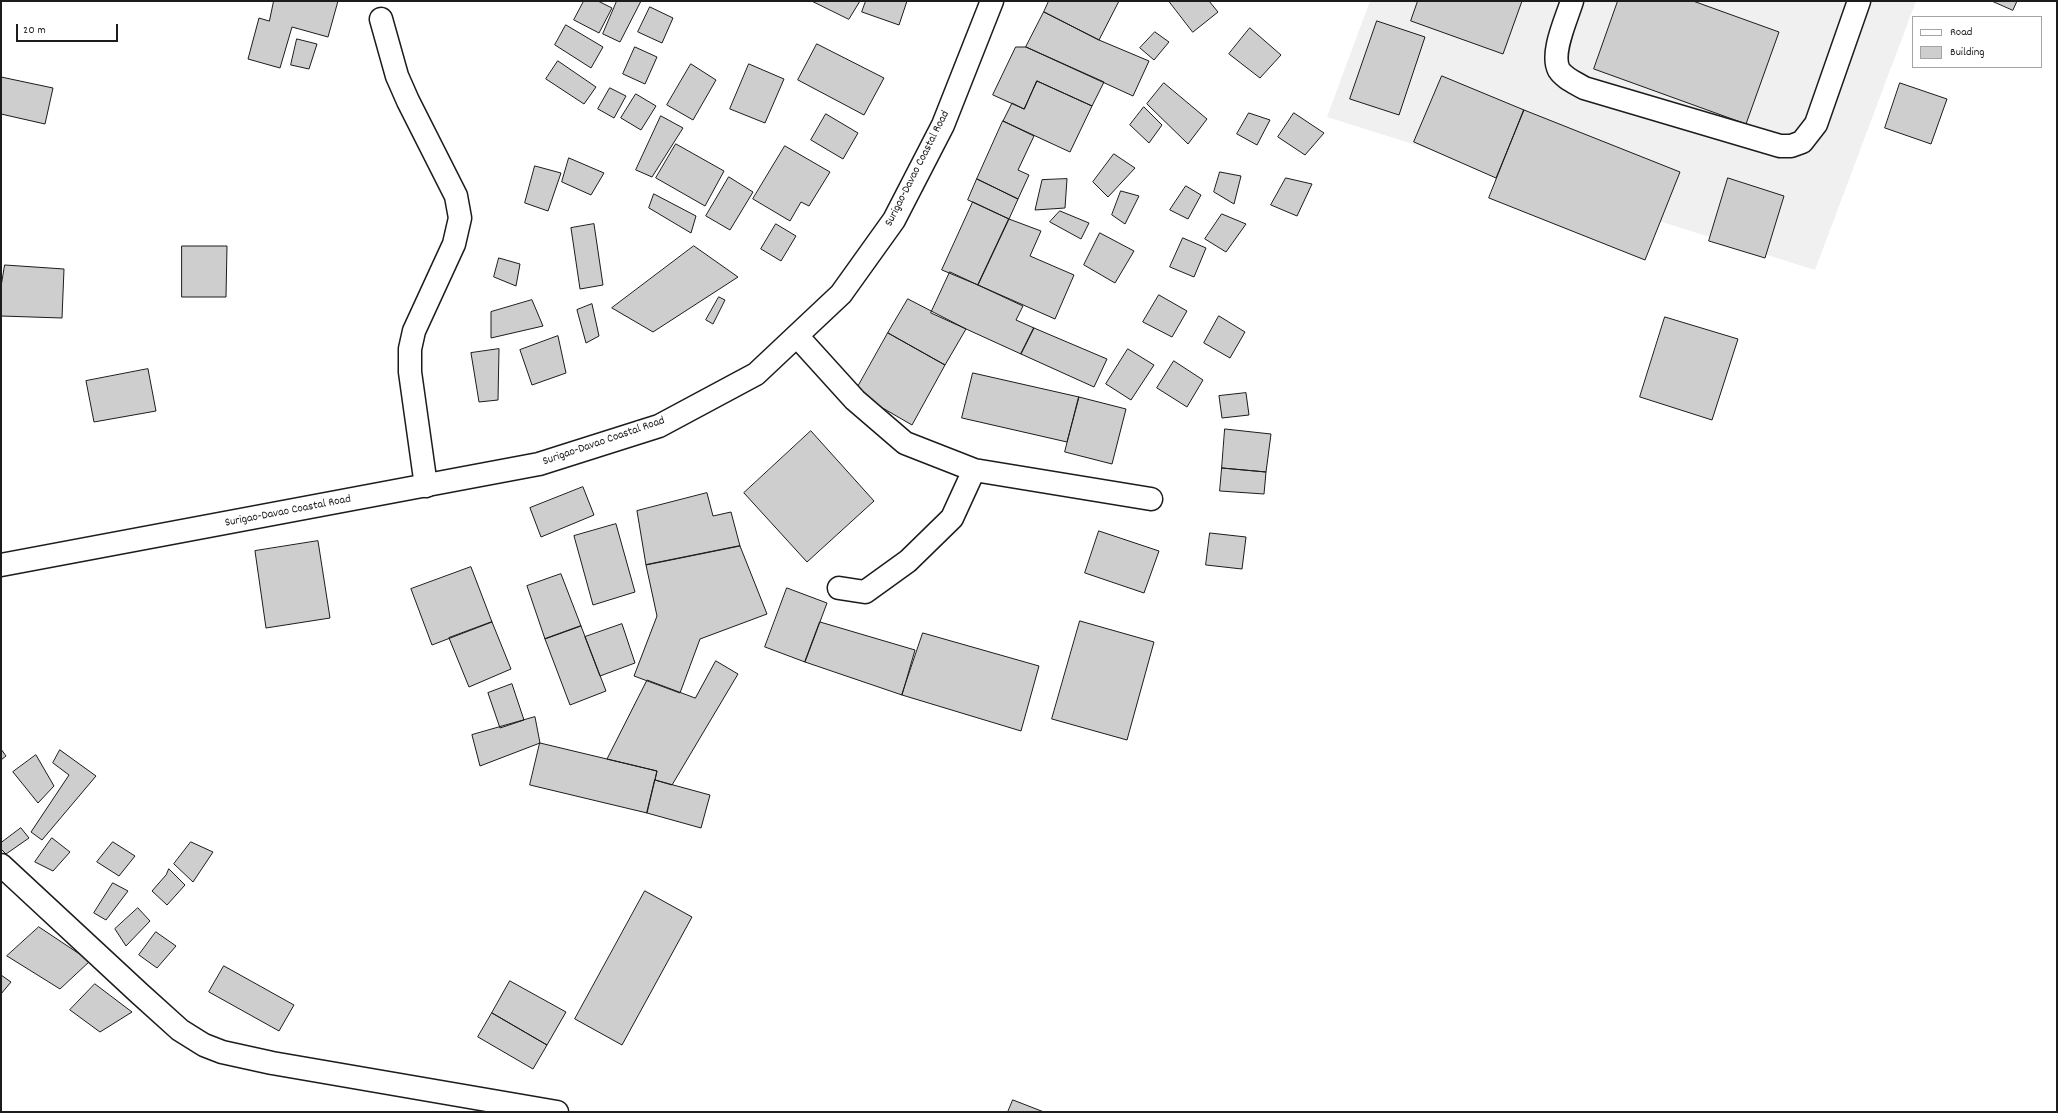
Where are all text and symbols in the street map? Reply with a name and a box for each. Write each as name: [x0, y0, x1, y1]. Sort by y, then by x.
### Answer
scale bar: [18, 16, 120, 42]
legend: [1912, 16, 2042, 68]
text: 20 m: [23, 22, 46, 39]
text: Road: [1950, 24, 1972, 41]
text: Building: [1950, 44, 1985, 61]
street label: Surigao-Davao Coastal Road: [883, 109, 953, 229]
street label: Surigao-Davao Coastal Road: [541, 414, 667, 470]
street label: Surigao-Davao Coastal Road: [224, 493, 352, 531]

